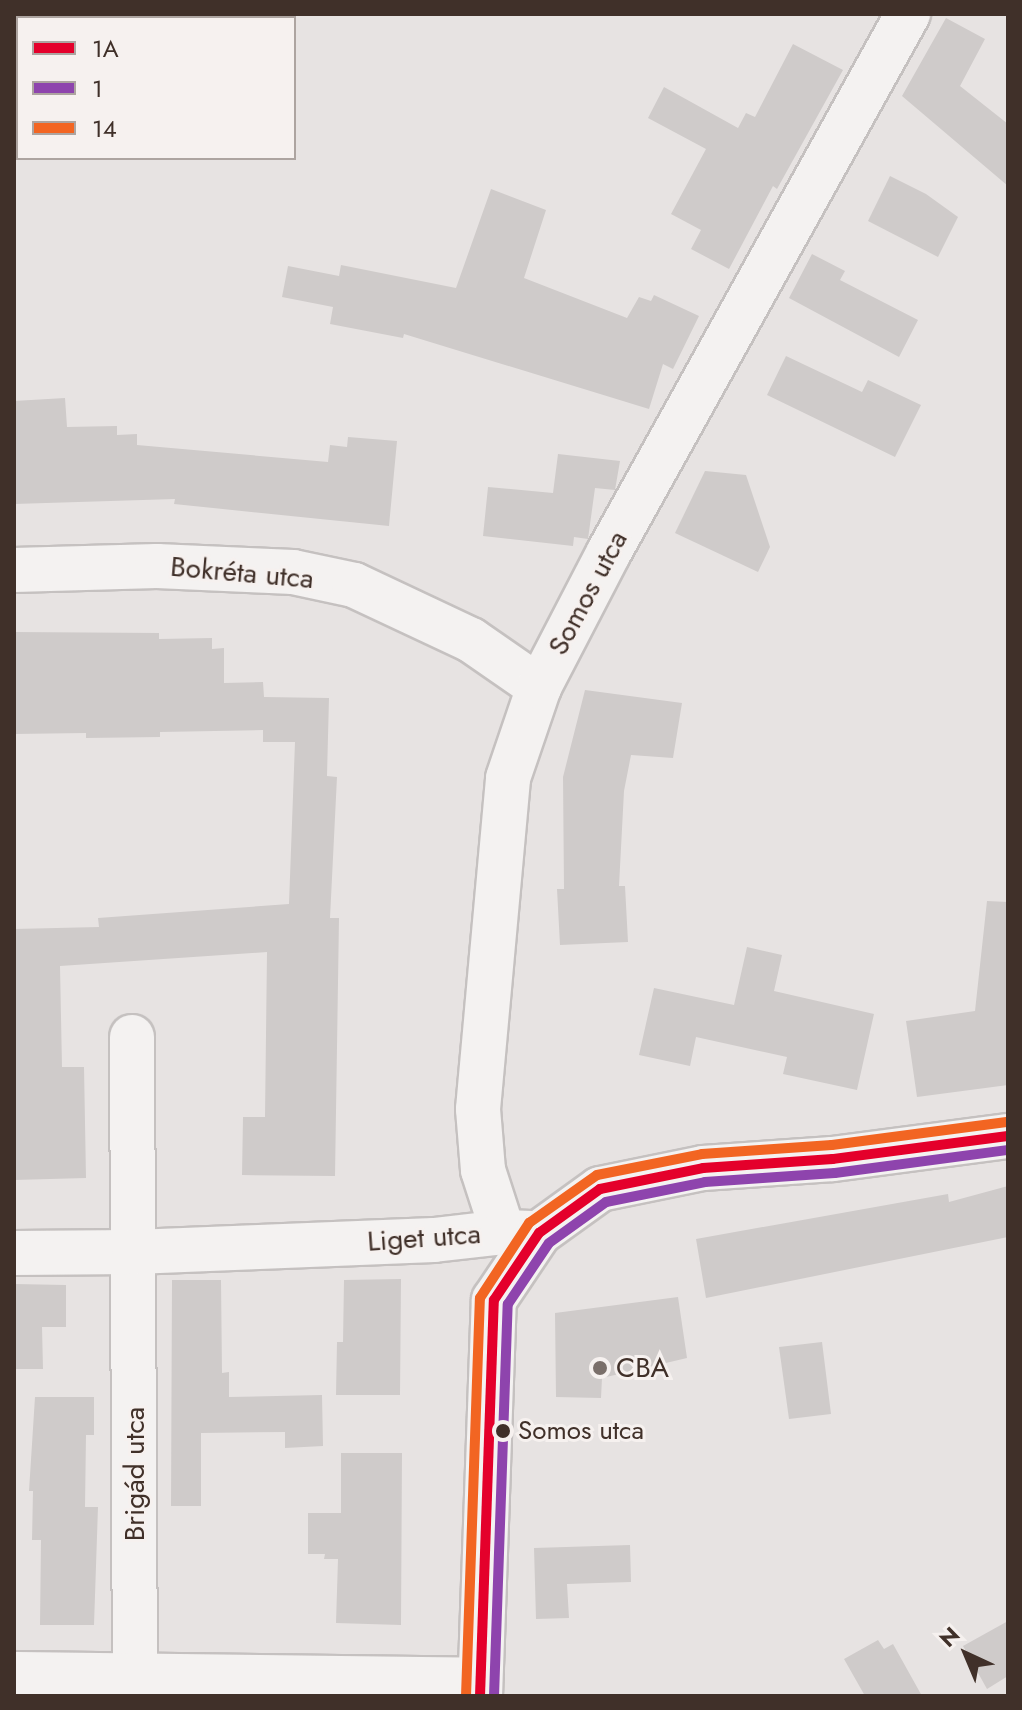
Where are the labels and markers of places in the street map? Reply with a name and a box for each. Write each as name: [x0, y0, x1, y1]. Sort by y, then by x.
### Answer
place label: CBA: [616, 1351, 669, 1385]
marker: CBA: [591, 1359, 609, 1377]
place label: Somos utca: [518, 1415, 644, 1447]
marker: Somos utca: [495, 1423, 511, 1439]

